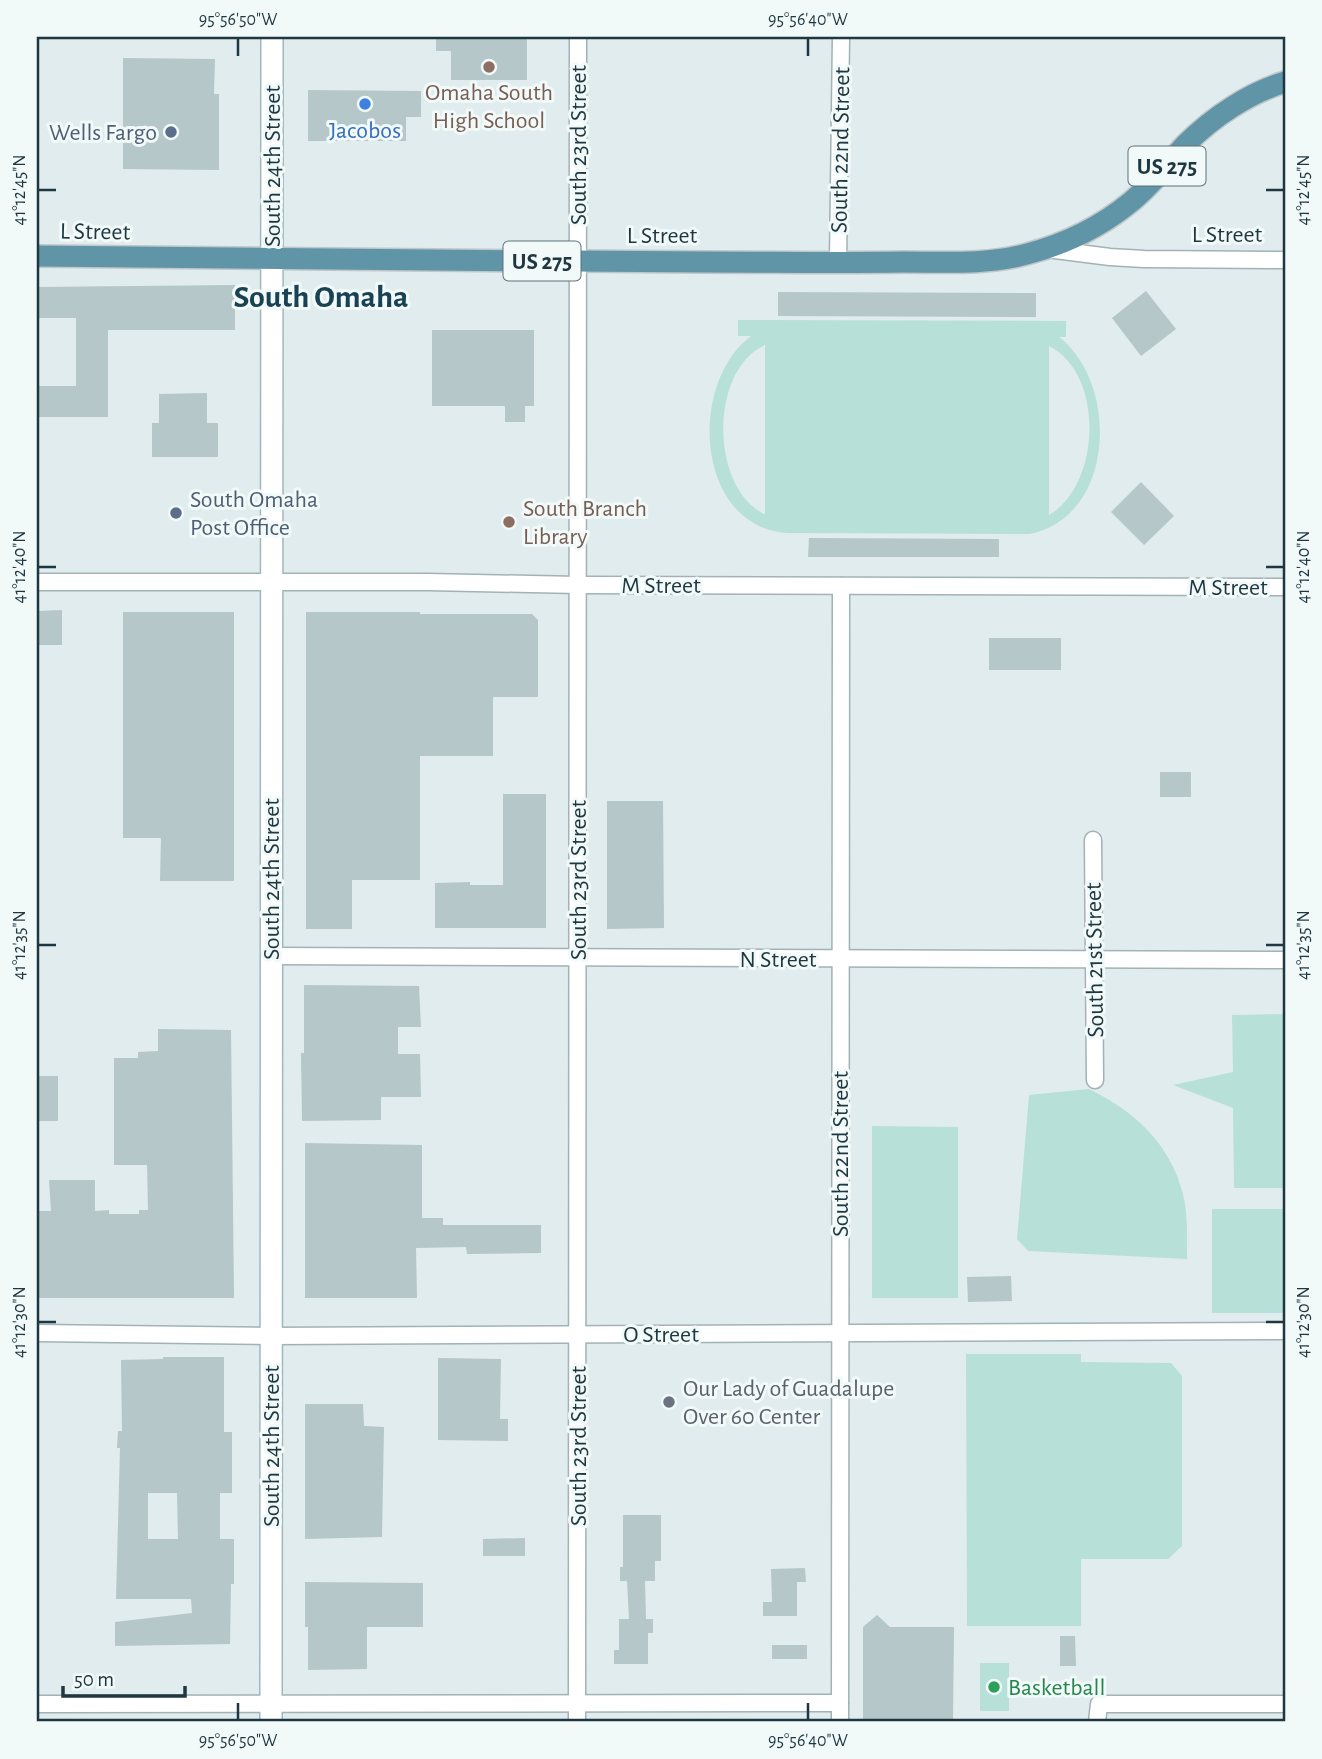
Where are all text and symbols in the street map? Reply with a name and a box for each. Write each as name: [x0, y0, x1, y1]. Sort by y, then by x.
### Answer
text: 95°56'50"W: [199, 11, 277, 29]
text: 95°56'40"W: [768, 11, 848, 29]
marker: Omaha South High School: [481, 59, 497, 75]
street label: South 23rd Street: [567, 64, 591, 225]
street label: South 22nd Street: [828, 66, 854, 233]
place label: Omaha South High School: [425, 81, 553, 133]
street label: South 24th Street: [261, 85, 285, 247]
marker: Jacobos: [357, 96, 373, 112]
place label: Jacobos: [329, 119, 401, 143]
place label: Wells Fargo: [49, 121, 157, 145]
marker: Wells Fargo: [163, 124, 179, 140]
road number: US 275: [1128, 146, 1206, 186]
text: 41°12'45"N: [11, 154, 29, 226]
text: 41°12'45"N: [1295, 154, 1313, 226]
street label: L Street: [60, 219, 131, 245]
street label: L Street: [1192, 223, 1263, 247]
street label: L Street: [627, 224, 698, 248]
road number: US 275: [504, 242, 580, 280]
district label: South Omaha: [234, 281, 408, 313]
place label: South Omaha Post Office: [190, 488, 318, 540]
place label: South Branch Library: [523, 497, 647, 549]
marker: South Omaha Post Office: [168, 505, 184, 521]
marker: South Branch Library: [501, 514, 517, 530]
text: 41°12'40"N: [11, 531, 29, 604]
text: 41°12'40"N: [1295, 531, 1313, 604]
street label: M Street: [621, 574, 701, 598]
street label: M Street: [1188, 576, 1268, 600]
street label: South 24th Street: [260, 798, 284, 960]
street label: South 23rd Street: [567, 799, 591, 960]
street label: South 21st Street: [1082, 882, 1108, 1038]
text: 41°12'35"N: [11, 910, 29, 980]
text: 41°12'35"N: [1295, 910, 1313, 980]
street label: N Street: [740, 948, 817, 972]
street label: South 22nd Street: [829, 1071, 853, 1237]
text: 41°12'30"N: [11, 1286, 29, 1358]
text: 41°12'30"N: [1295, 1286, 1313, 1358]
street label: O Street: [623, 1323, 699, 1347]
street label: South 24th Street: [260, 1365, 284, 1527]
street label: South 23rd Street: [567, 1365, 591, 1526]
place label: Our Lady of Guadalupe Over 60 Center: [683, 1377, 894, 1429]
marker: Our Lady of Guadalupe Over 60 Center: [661, 1394, 677, 1410]
scale bar: [63, 1654, 186, 1698]
text: 50 m: [74, 1669, 114, 1690]
place label: Basketball: [1008, 1676, 1105, 1700]
marker: Basketball: [986, 1679, 1002, 1695]
text: 95°56'50"W: [199, 1732, 277, 1750]
text: 95°56'40"W: [768, 1732, 848, 1750]

